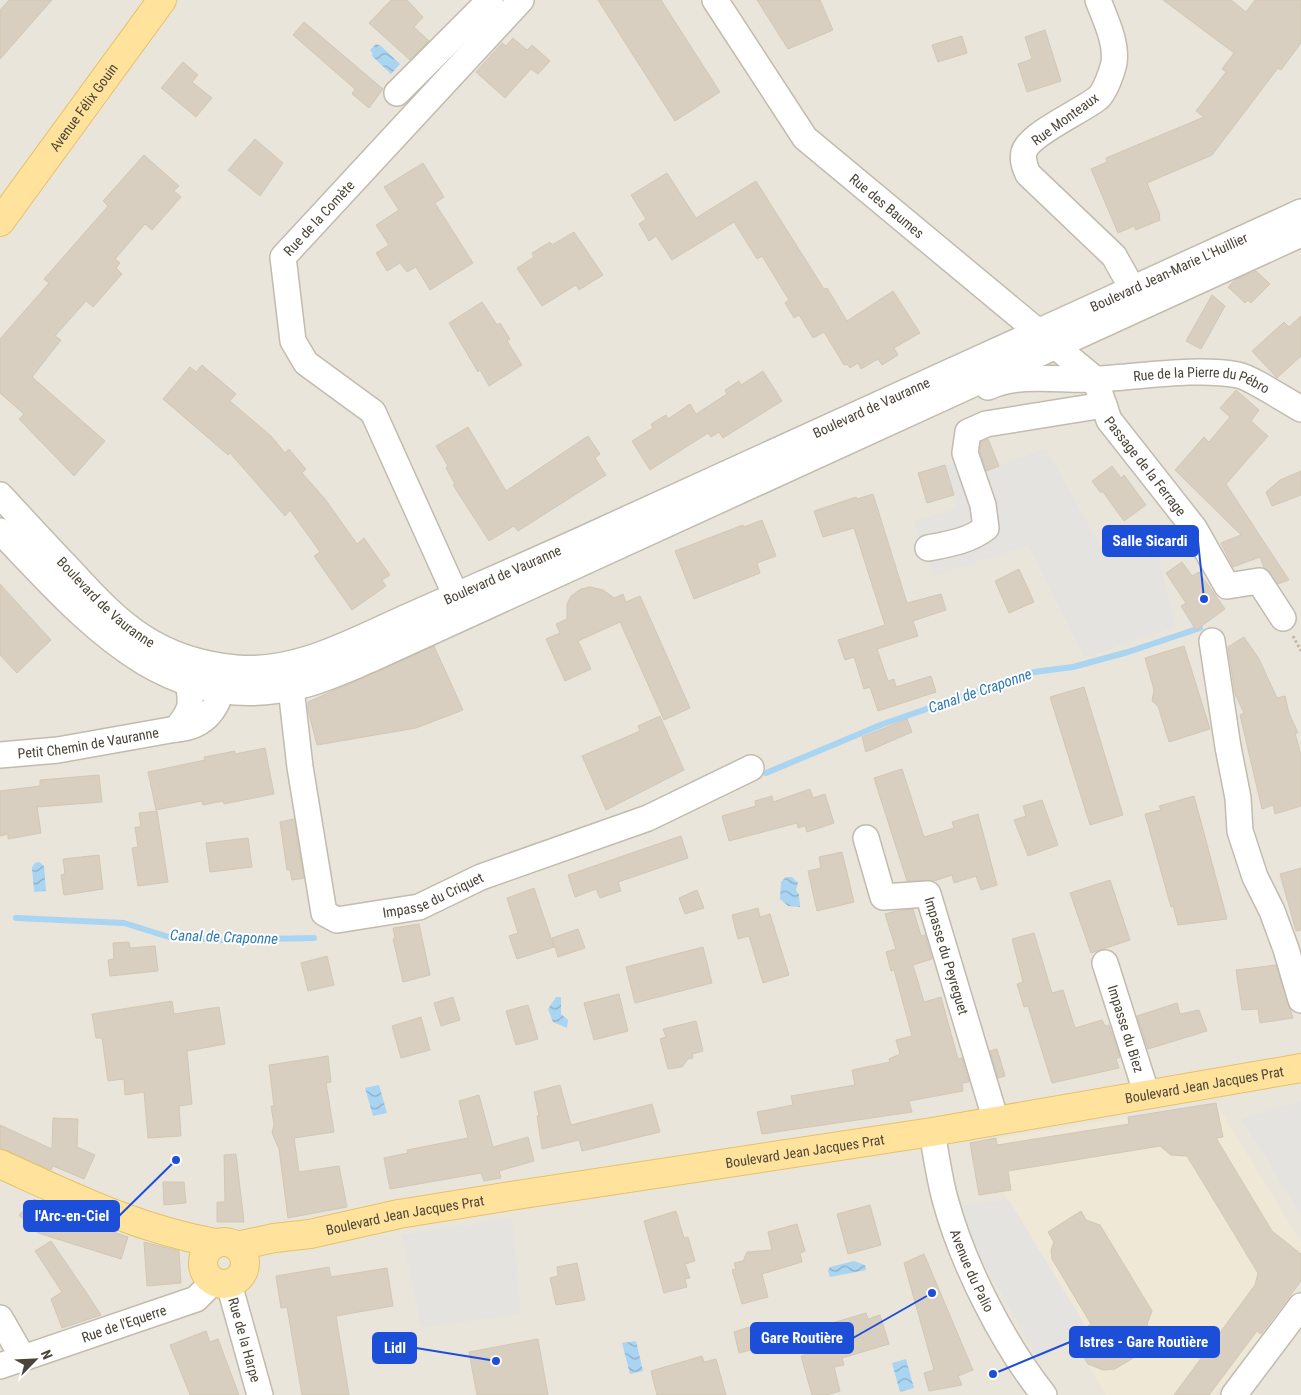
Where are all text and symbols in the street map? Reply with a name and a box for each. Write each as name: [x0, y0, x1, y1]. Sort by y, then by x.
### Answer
street label: Avenue Félix Gouin: [46, 60, 121, 154]
street label: Rue Monteaux: [1028, 89, 1102, 149]
street label: Rue des Baumes: [846, 170, 927, 241]
street label: Rue de la Comète: [280, 177, 358, 259]
street label: Boulevard Jean-Marie L'Huillier: [1088, 229, 1250, 315]
street label: Rue de la Pierre du Pébro: [1132, 364, 1272, 397]
street label: Boulevard de Vauranne: [810, 374, 933, 441]
street label: Passage de la Ferrage: [1101, 413, 1190, 519]
callout: Salle Sicardi: [1103, 526, 1198, 556]
text: Salle Sicardi: [1112, 532, 1188, 550]
street label: Boulevard de Vauranne: [441, 542, 564, 608]
street label: Boulevard de Vauranne: [54, 554, 158, 651]
water label: Canal de Craponne: [926, 665, 1034, 717]
street label: Petit Chemin de Vauranne: [17, 724, 160, 761]
street label: Impasse du Criquet: [381, 869, 486, 921]
street label: Impasse du Peyreguet: [921, 895, 972, 1017]
water label: Canal de Craponne: [170, 926, 279, 948]
street label: Impasse du Biez: [1105, 983, 1147, 1074]
street label: Boulevard Jean Jacques Prat: [1124, 1063, 1285, 1106]
street label: Boulevard Jean Jacques Prat: [724, 1131, 886, 1171]
street label: Boulevard Jean Jacques Prat: [324, 1192, 485, 1238]
callout: l'Arc-en-Ciel: [24, 1201, 119, 1231]
text: l'Arc-en-Ciel: [35, 1207, 109, 1225]
street label: Avenue du Palio: [947, 1227, 997, 1315]
street label: Rue de la Harpe: [225, 1296, 264, 1384]
street label: Rue de l'Equerre: [79, 1302, 169, 1346]
callout: Gare Routière: [751, 1323, 853, 1353]
callout: Istres - Gare Routière: [1070, 1327, 1219, 1357]
text: Gare Routière: [761, 1329, 843, 1347]
callout: Lidl: [373, 1333, 416, 1363]
text: Istres - Gare Routière: [1080, 1333, 1208, 1351]
north arrow: [10, 1335, 60, 1385]
text: Lidl: [384, 1339, 406, 1357]
text: N: [38, 1348, 56, 1362]

